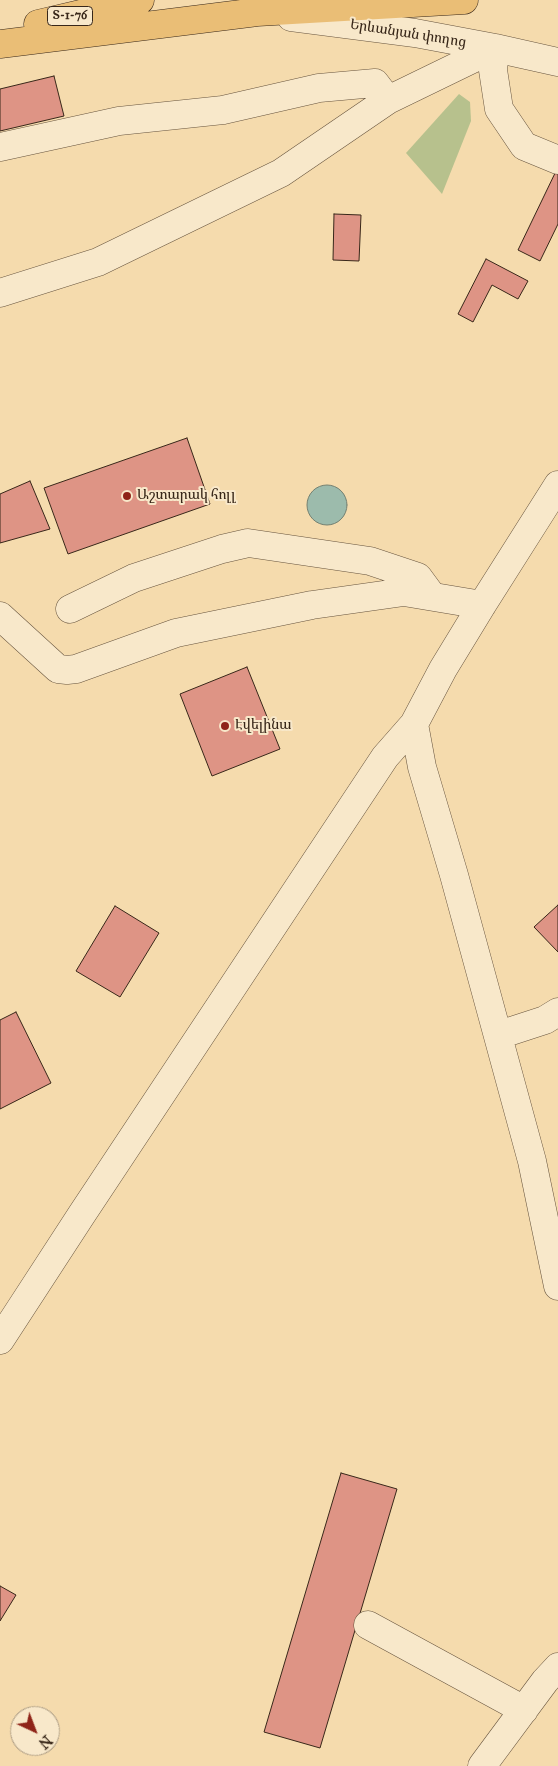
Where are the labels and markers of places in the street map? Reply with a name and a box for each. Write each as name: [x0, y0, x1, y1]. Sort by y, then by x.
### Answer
place label: Աշտարակ հոլլ: [137, 488, 236, 504]
marker: Աշտարակ հոլլ: [121, 490, 133, 502]
place label: Էվելինա: [235, 718, 291, 734]
marker: Էվելինա: [219, 720, 231, 732]

